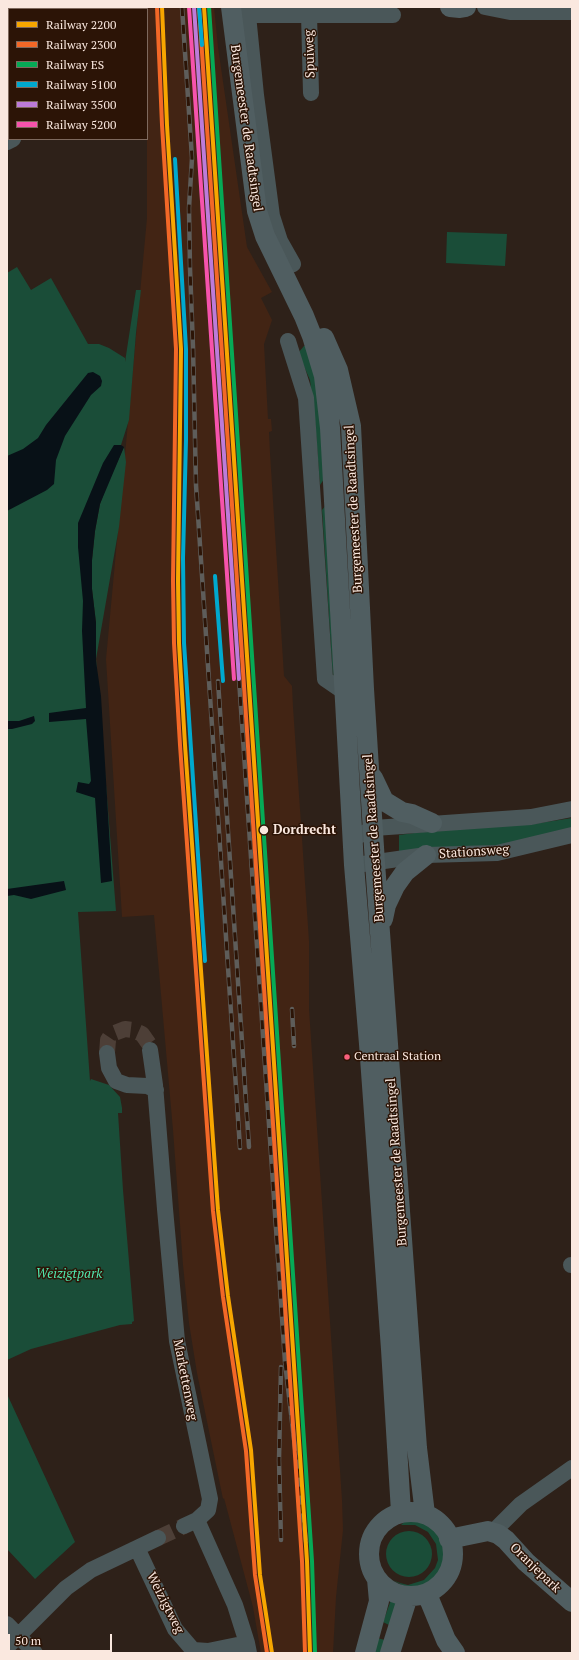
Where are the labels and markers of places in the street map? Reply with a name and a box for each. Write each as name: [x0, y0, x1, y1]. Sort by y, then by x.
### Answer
place label: Dordrecht: [273, 822, 336, 838]
marker: Dordrecht: [258, 824, 270, 836]
place label: Centraal Station: [354, 1050, 441, 1064]
marker: Centraal Station: [342, 1052, 352, 1062]

